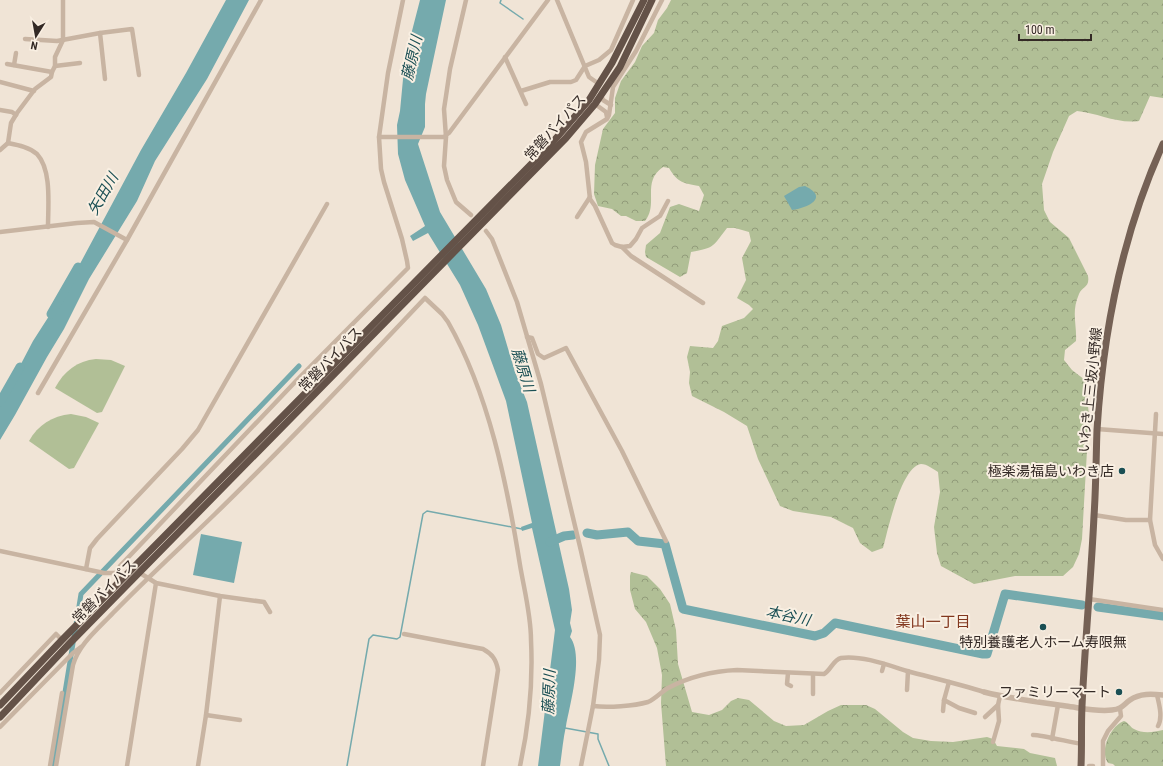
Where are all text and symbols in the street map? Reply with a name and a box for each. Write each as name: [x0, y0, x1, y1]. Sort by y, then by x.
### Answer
north arrow: [16, 16, 56, 56]
scale bar: [1019, 16, 1091, 42]
text: 100 m: [1025, 23, 1055, 37]
water label: 藤原川: [398, 32, 426, 82]
text: N: [29, 38, 39, 52]
street label: 常磐バイパス: [521, 91, 589, 163]
water label: 矢田川: [84, 168, 123, 218]
street label: 常磐バイパス: [295, 323, 365, 395]
street label: いわき上三坂小野線: [1075, 327, 1105, 453]
water label: 藤原川: [508, 346, 539, 396]
place label: 極楽湯福島いわき店: [988, 463, 1114, 479]
marker: 極楽湯福島いわき店: [1117, 466, 1127, 476]
street label: 常磐バイパス: [69, 556, 139, 626]
water label: 本谷川: [764, 603, 814, 630]
district label: 葉山一丁目: [895, 613, 971, 631]
marker: 特別養護老人ホーム寿限無: [1038, 622, 1048, 632]
place label: 特別養護老人ホーム寿限無: [959, 634, 1127, 650]
water label: 藤原川: [539, 667, 559, 715]
place label: ファミリーマート: [999, 684, 1111, 700]
marker: ファミリーマート: [1114, 687, 1124, 697]

